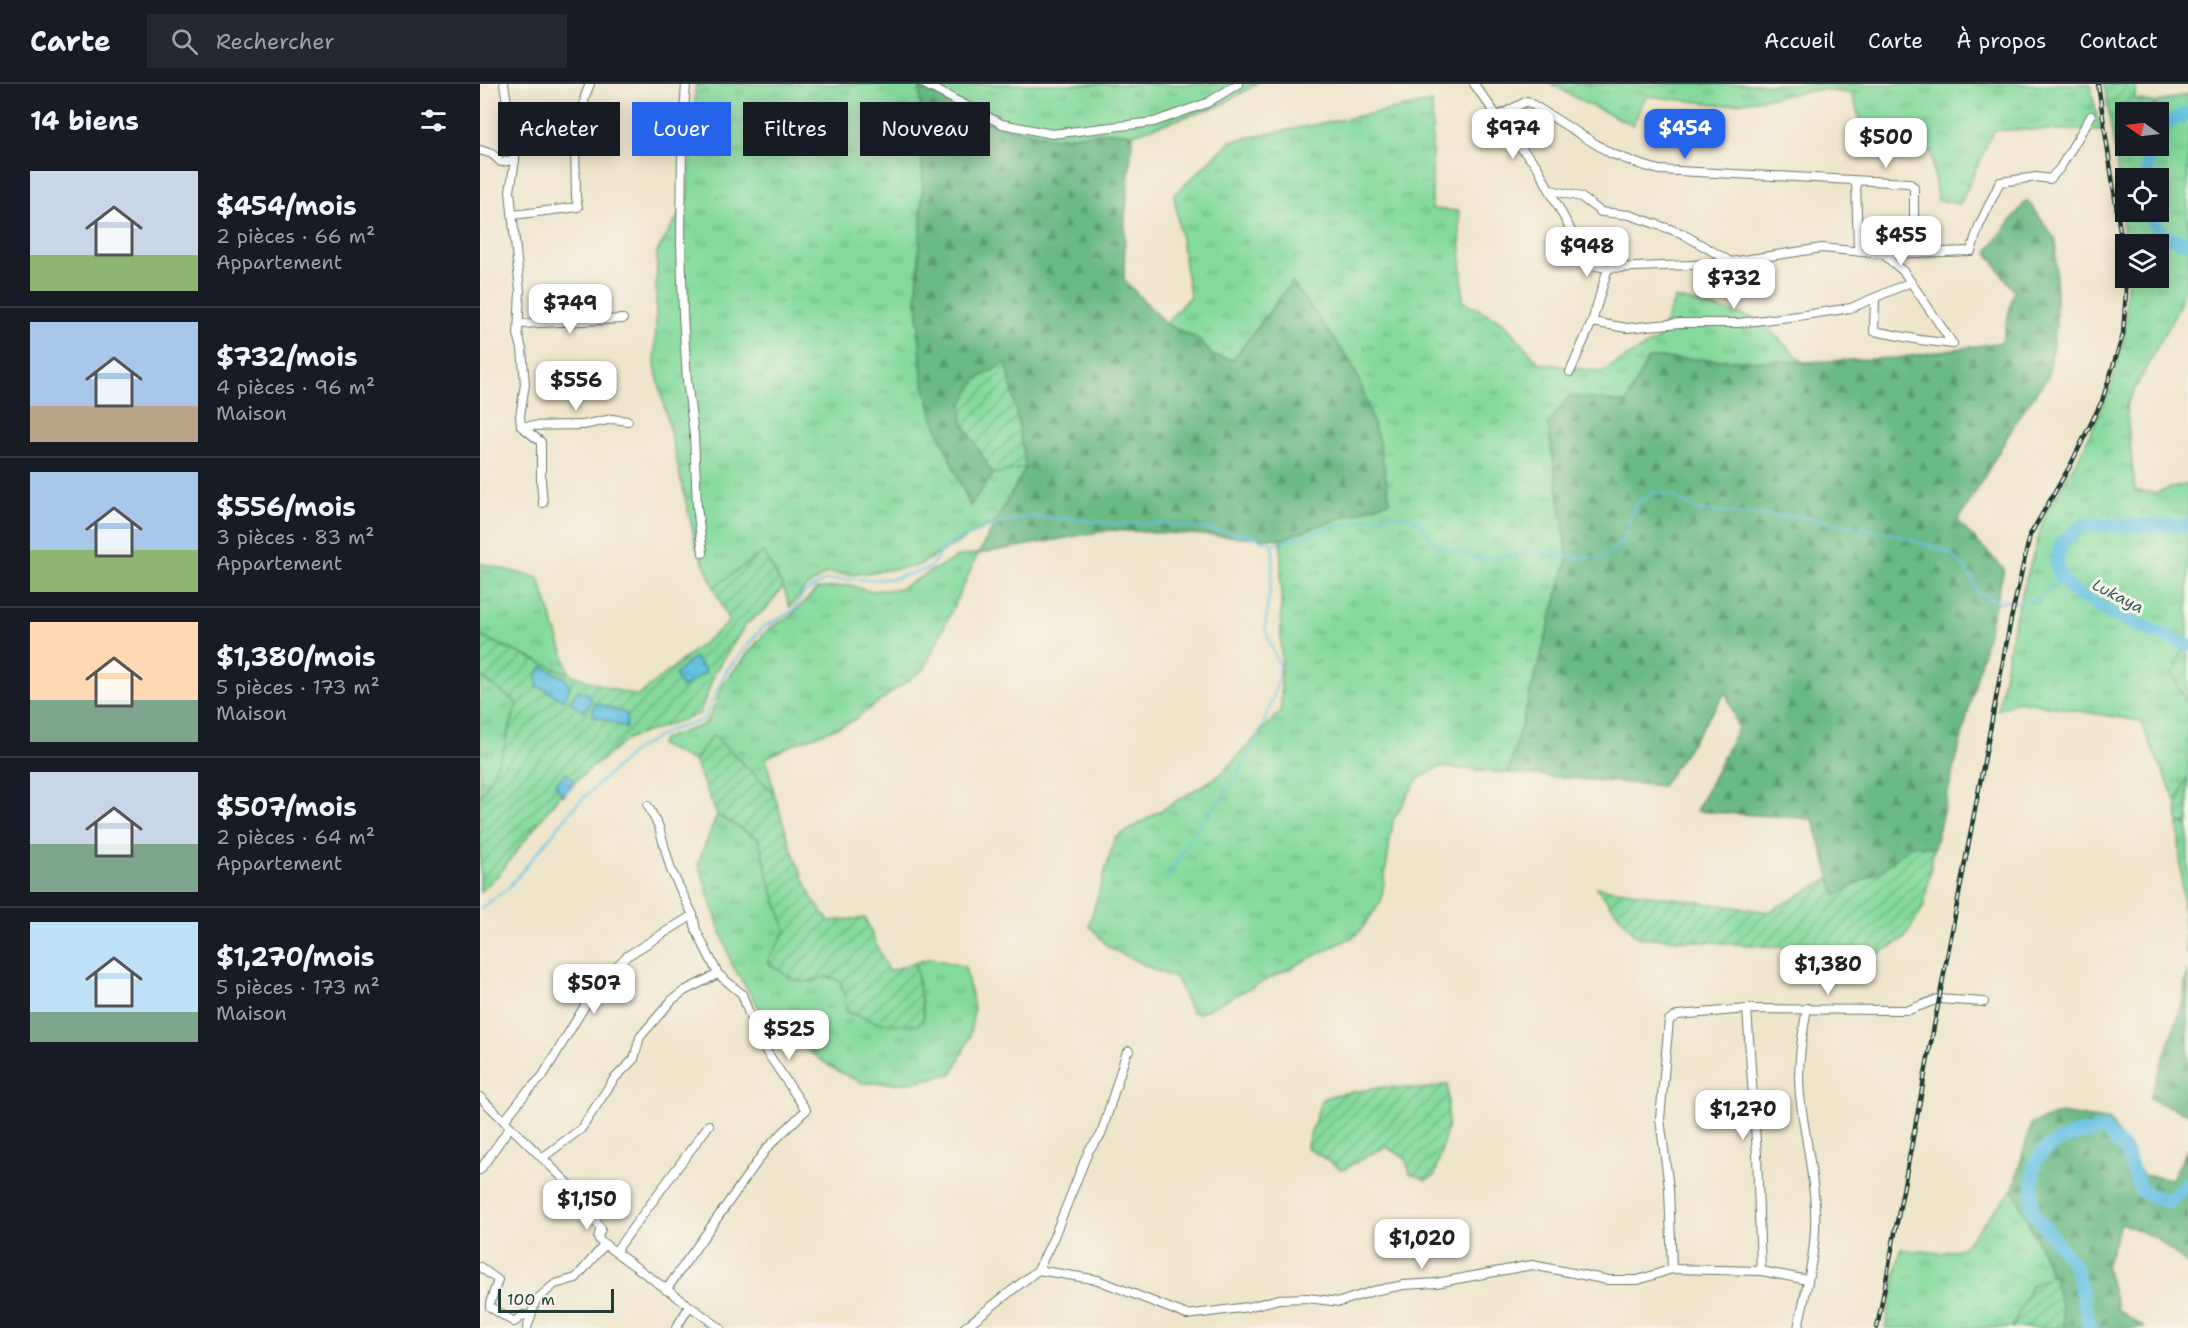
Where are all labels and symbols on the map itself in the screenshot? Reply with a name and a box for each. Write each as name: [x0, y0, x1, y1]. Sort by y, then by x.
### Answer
north arrow: [2115, 102, 2169, 156]
pin: $974: [1477, 109, 1549, 160]
pin: $454: [1649, 109, 1721, 160]
pin: $500: [1850, 118, 1922, 169]
pin: $455: [1865, 216, 1937, 267]
pin: $948: [1551, 227, 1623, 278]
pin: $732: [1698, 259, 1770, 310]
pin: $749: [534, 284, 606, 335]
pin: $556: [540, 361, 612, 412]
water label: Lukaya: [2089, 574, 2147, 618]
pin: $1,380: [1779, 945, 1877, 996]
pin: $507: [558, 964, 630, 1015]
pin: $525: [753, 1010, 825, 1061]
pin: $1,270: [1694, 1090, 1792, 1141]
pin: $1,150: [538, 1180, 636, 1231]
pin: $1,020: [1373, 1219, 1471, 1270]
scale bar: [498, 1286, 614, 1314]

